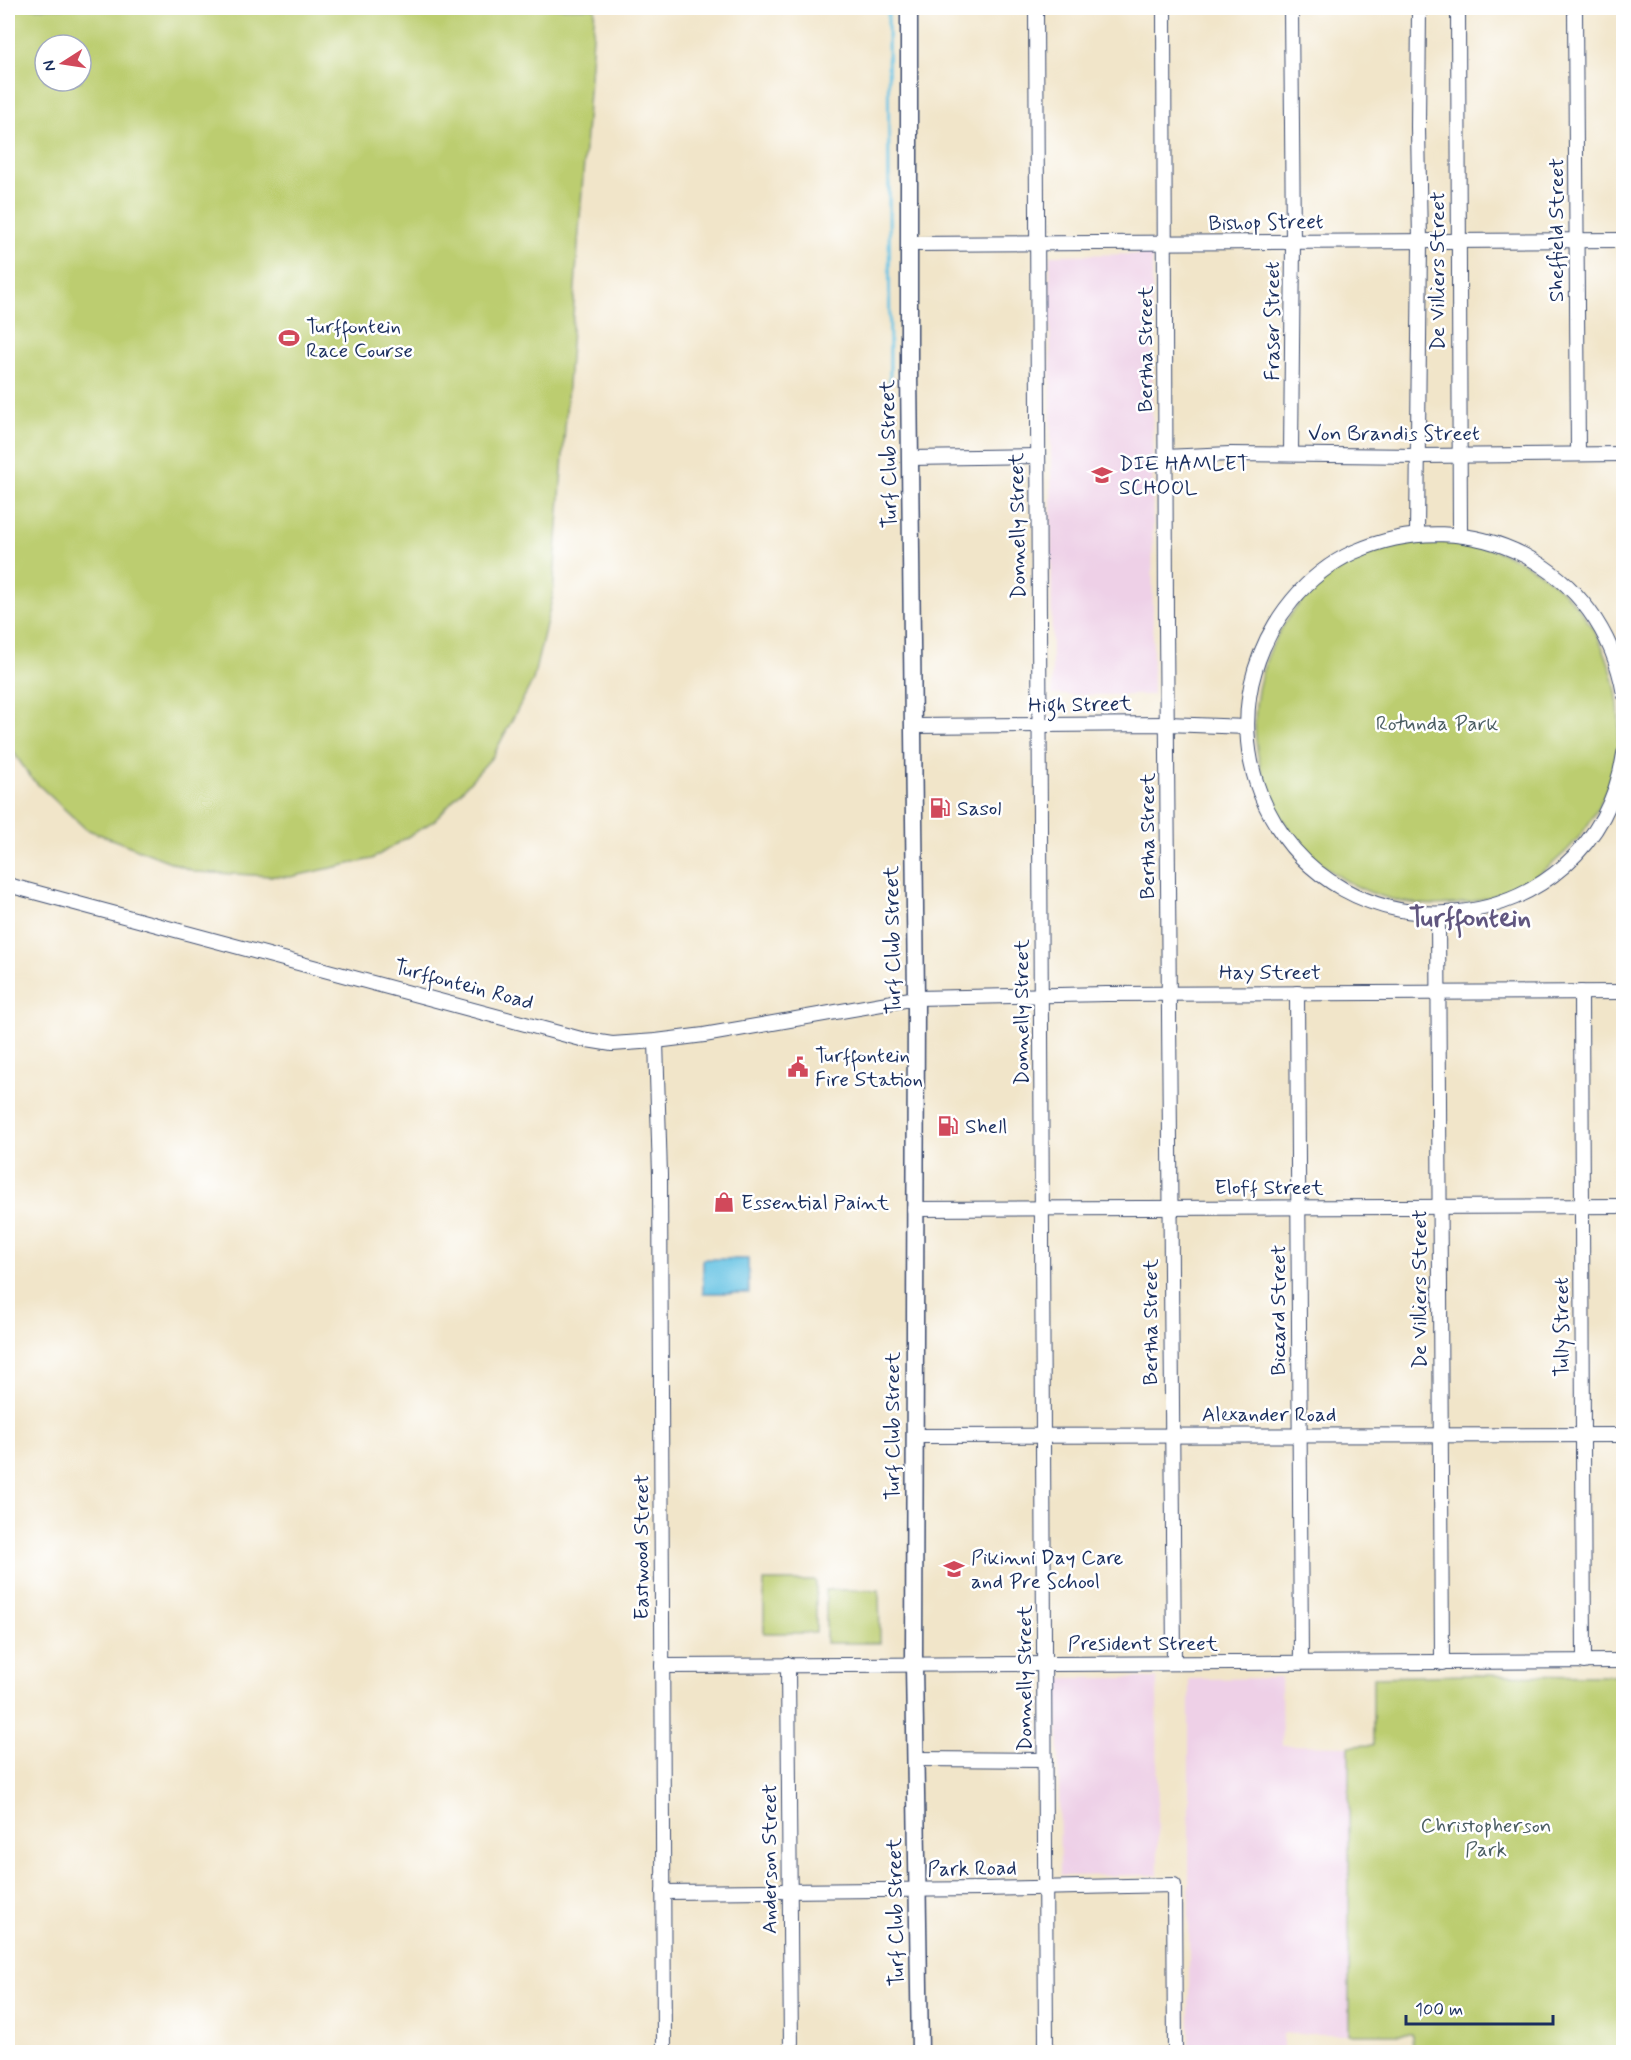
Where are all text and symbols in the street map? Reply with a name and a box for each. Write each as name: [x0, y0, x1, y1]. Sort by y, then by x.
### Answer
north arrow: [33, 33, 93, 93]
text: N: [38, 58, 61, 73]
street label: Sheffield Street: [1543, 158, 1571, 302]
street label: De Villiers Street: [1424, 191, 1452, 351]
street label: Bishop Street: [1208, 208, 1324, 238]
street label: Fraser Street: [1259, 261, 1287, 381]
street label: Bertha Street: [1132, 285, 1160, 412]
place label: Turffontein Race Course: [306, 313, 413, 365]
sports icon: Turffontein Race Course: [277, 326, 301, 350]
street label: Turf Club Street: [874, 379, 904, 529]
street label: Von Brandis Street: [1308, 420, 1480, 448]
place label: DIE HAMLET SCHOOL: [1119, 450, 1249, 502]
street label: Donnelly Street: [1003, 452, 1033, 599]
school or university icon: DIE HAMLET SCHOOL: [1090, 463, 1114, 487]
street label: High Street: [1028, 690, 1133, 722]
park label: Rotunda Park: [1376, 710, 1499, 738]
street label: Bertha Street: [1134, 772, 1162, 899]
place label: Sasol: [957, 795, 1002, 823]
fuel station icon: Sasol: [928, 796, 952, 820]
street label: Turf Club Street: [878, 865, 908, 1015]
district label: Turffontein: [1409, 901, 1531, 938]
street label: Donnelly Street: [1008, 938, 1036, 1085]
street label: Turffontein Road: [390, 953, 536, 1019]
street label: Hay Street: [1219, 959, 1321, 987]
place label: Turffontein Fire Station: [815, 1042, 923, 1094]
public building icon: Turffontein Fire Station: [786, 1055, 810, 1079]
place label: Shell: [965, 1113, 1007, 1141]
fuel station icon: Shell: [936, 1114, 960, 1138]
street label: Eloff Street: [1214, 1174, 1324, 1202]
place label: Essential Paint: [741, 1189, 890, 1217]
shop icon: Essential Paint: [712, 1190, 736, 1214]
street label: De Villiers Street: [1406, 1209, 1434, 1369]
street label: Biccard Street: [1265, 1244, 1293, 1375]
street label: Bertha Street: [1137, 1258, 1165, 1385]
street label: Tully Street: [1548, 1277, 1576, 1377]
street label: Turf Club Street: [879, 1351, 907, 1500]
street label: Alexander Road: [1202, 1401, 1336, 1429]
street label: Eastwood Street: [628, 1474, 656, 1620]
place label: Pikinni Day Care and Pre School: [971, 1544, 1124, 1596]
school or university icon: Pikinni Day Care and Pre School: [942, 1557, 966, 1581]
street label: Donnelly Street: [1011, 1604, 1039, 1751]
street label: President Street: [1068, 1630, 1219, 1658]
street label: Anderson Street: [756, 1784, 784, 1934]
park label: Christopherson Park: [1420, 1812, 1552, 1864]
street label: Turf Club Street: [881, 1837, 911, 1987]
street label: Park Road: [927, 1854, 1017, 1884]
scale bar: [1406, 1988, 1553, 2026]
text: 100 m: [1415, 1998, 1463, 2022]

